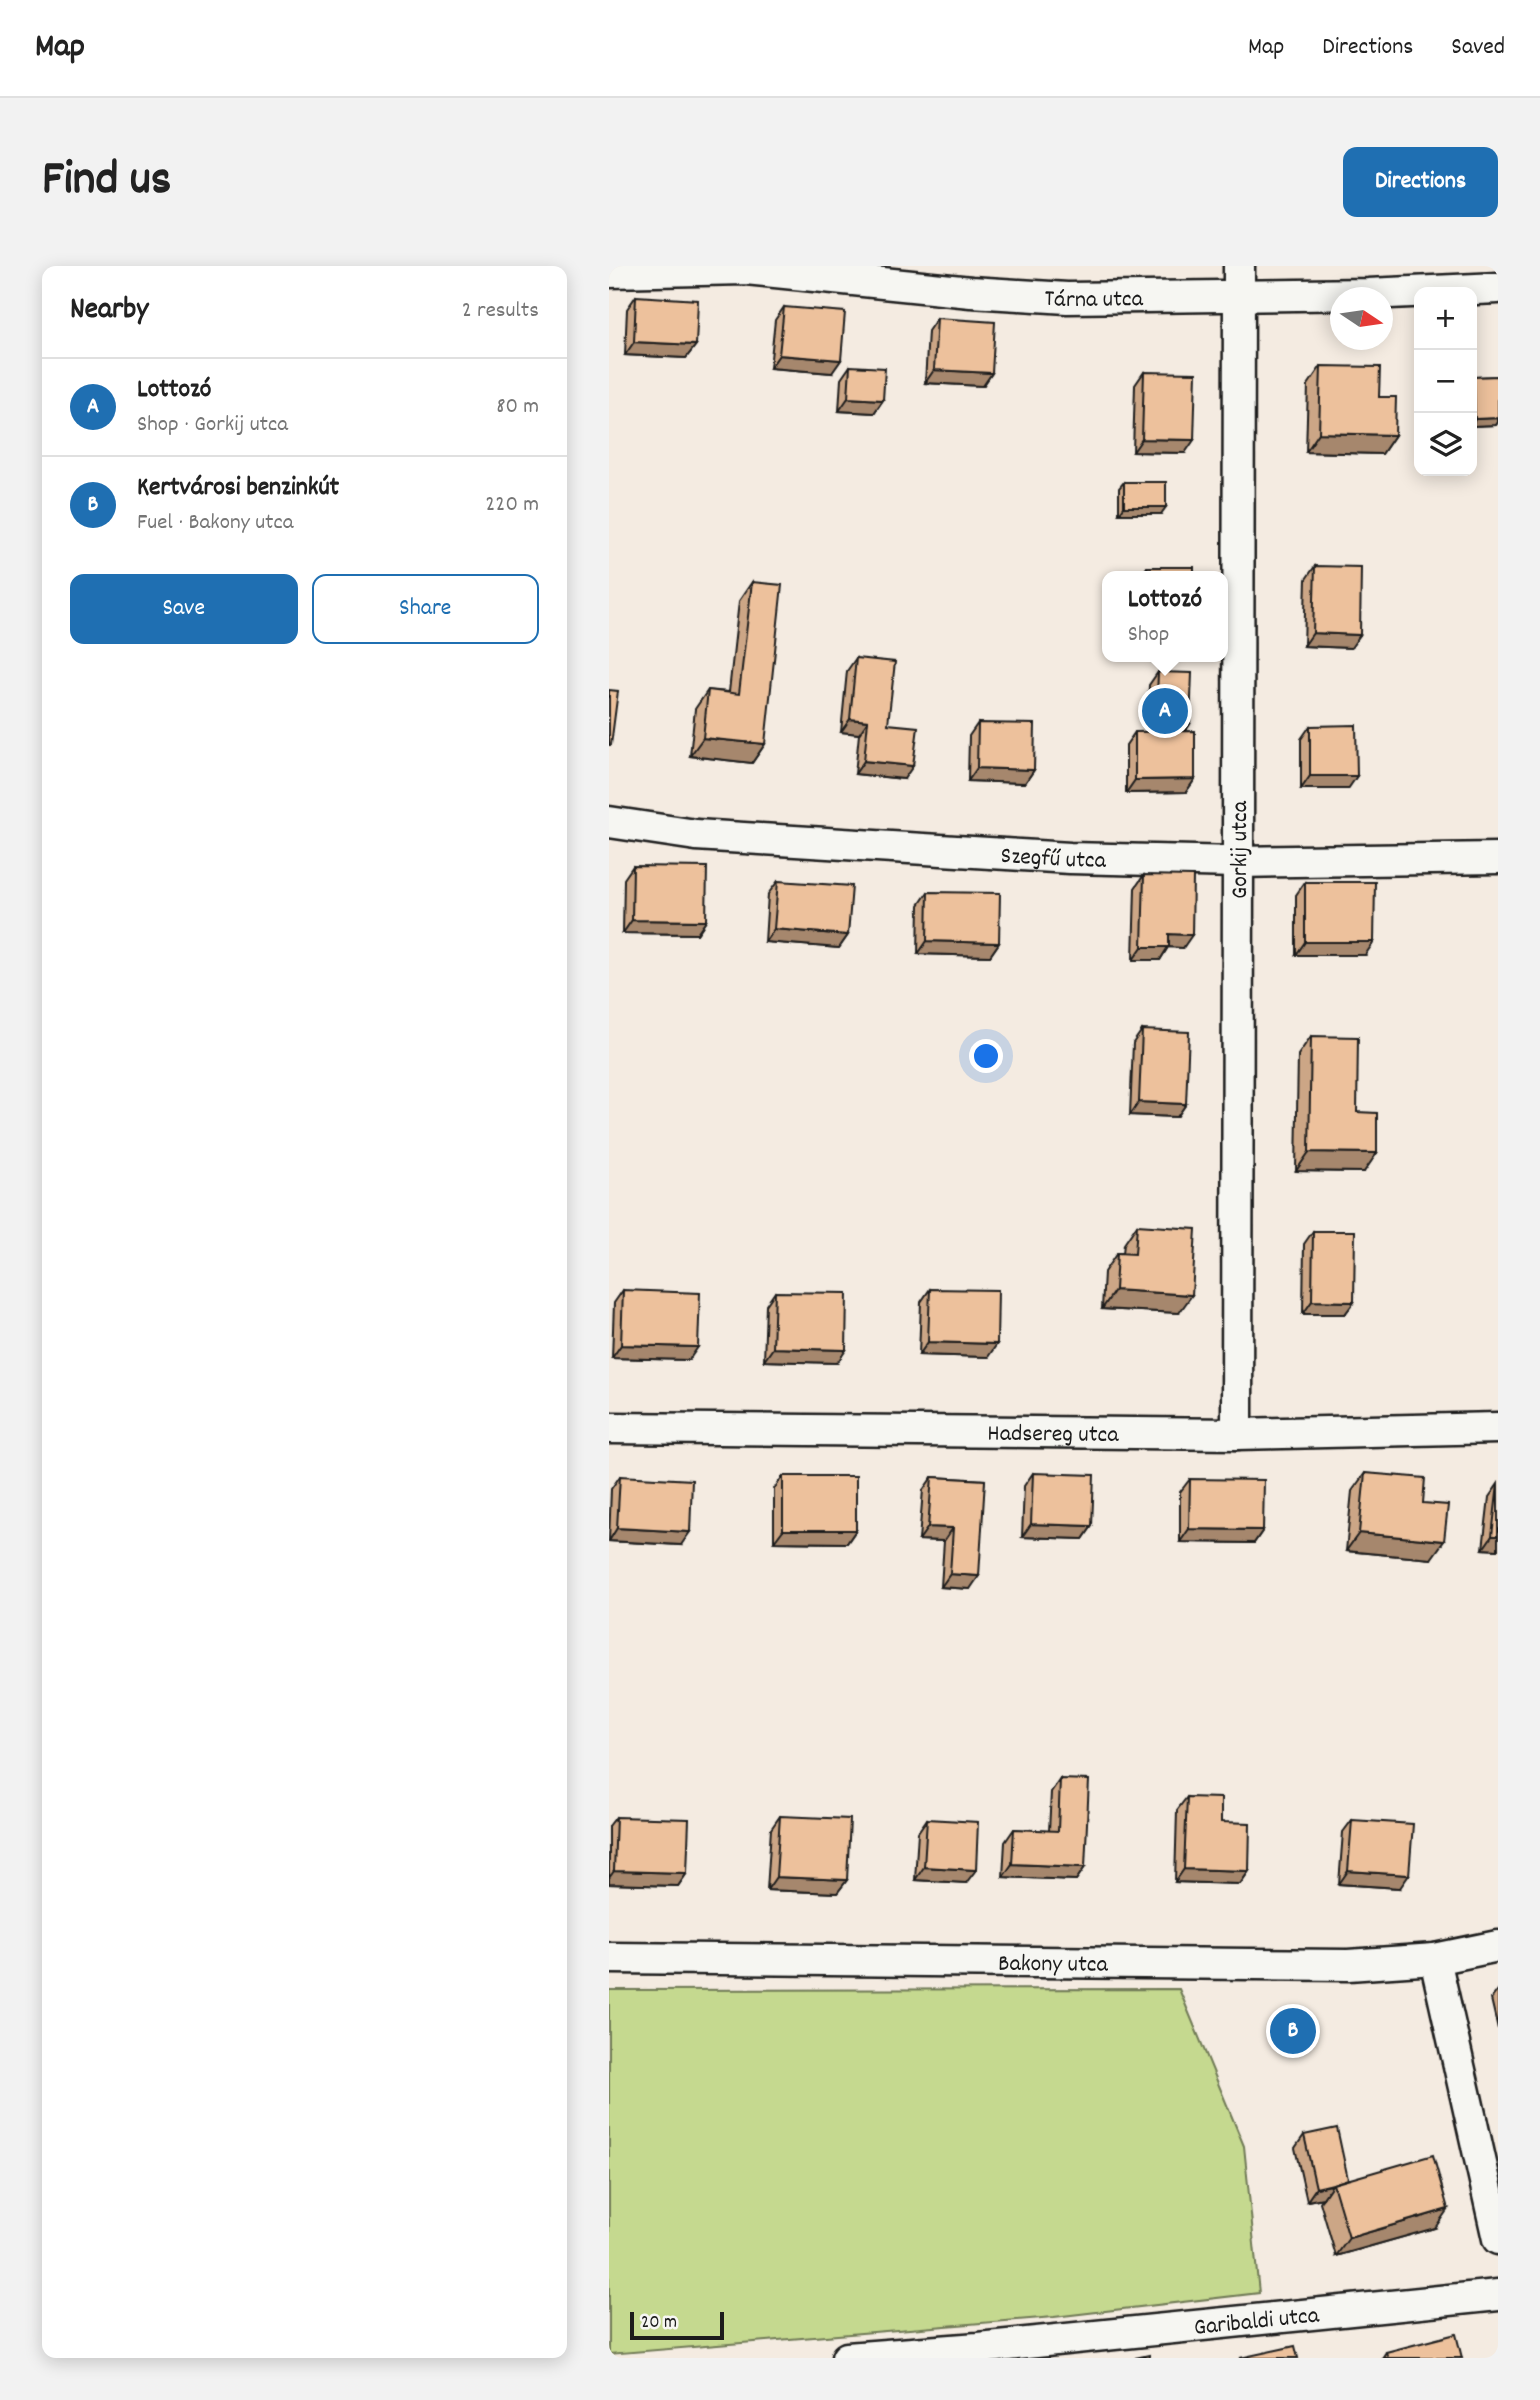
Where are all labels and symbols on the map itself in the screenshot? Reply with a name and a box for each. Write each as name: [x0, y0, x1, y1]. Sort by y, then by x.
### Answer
street label: Tárna utca: [1043, 283, 1144, 318]
north arrow: [1330, 287, 1393, 350]
pin: A: [1142, 685, 1188, 737]
street label: Gorkij utca: [1224, 800, 1258, 899]
street label: Szegfű utca: [1000, 840, 1107, 879]
your location: [969, 1039, 1003, 1073]
street label: Hadsereg utca: [987, 1418, 1119, 1453]
street label: Bakony utca: [998, 1948, 1109, 1983]
pin: B: [1270, 2005, 1316, 2057]
street label: Garibaldi utca: [1192, 2299, 1321, 2346]
scale bar: [630, 2309, 725, 2341]

